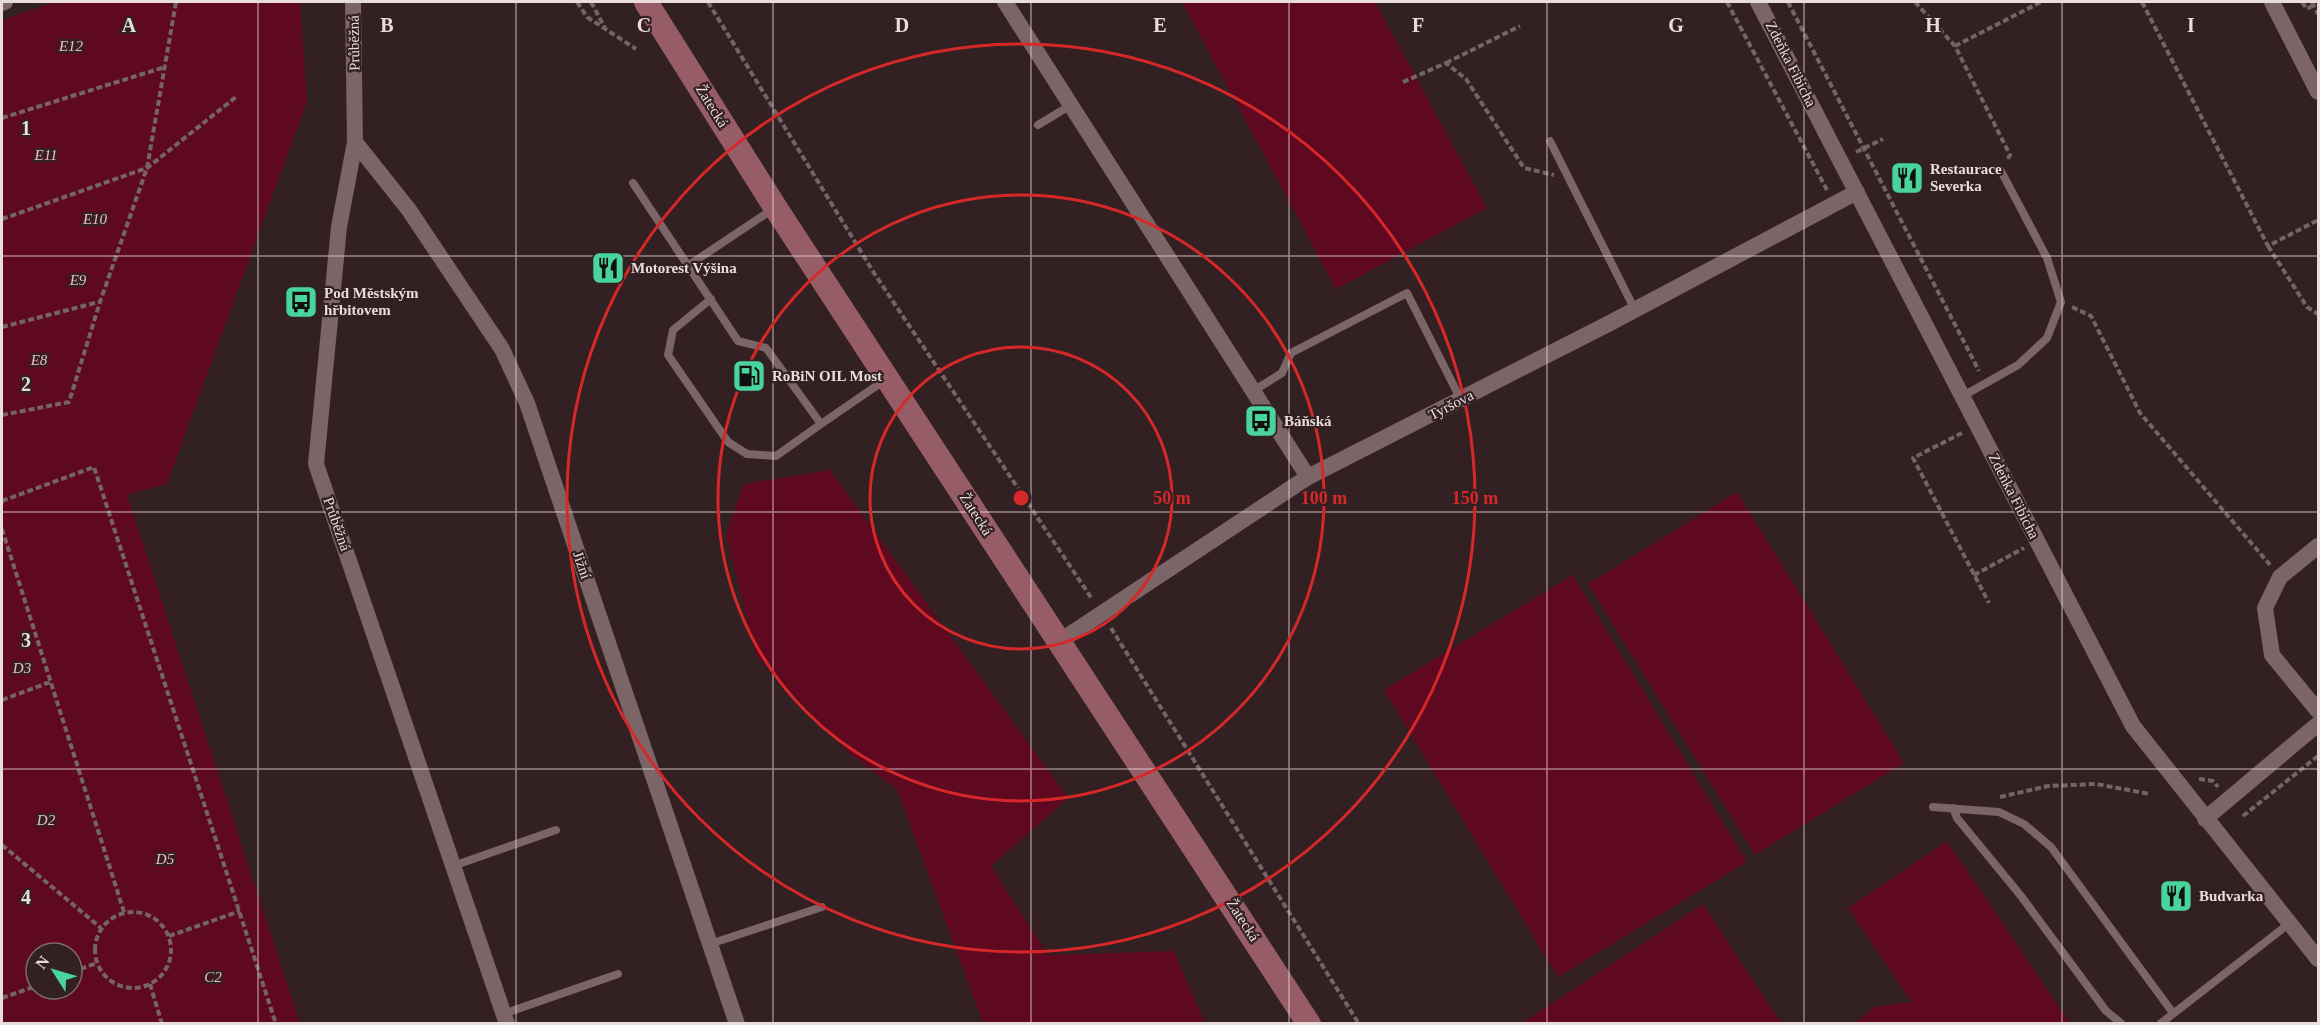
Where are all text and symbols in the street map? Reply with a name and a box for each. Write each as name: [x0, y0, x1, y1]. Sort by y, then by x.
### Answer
text: A: [122, 14, 137, 36]
text: B: [380, 14, 394, 36]
text: C: [637, 14, 651, 36]
text: D: [895, 14, 909, 36]
text: E: [1153, 14, 1167, 36]
text: F: [1412, 14, 1424, 36]
text: G: [1668, 14, 1684, 36]
text: H: [1925, 14, 1941, 36]
text: I: [2187, 14, 2195, 36]
street label: Průběžná: [346, 15, 362, 71]
street label: Zdeňka Fibicha: [1763, 19, 1820, 110]
park label: E12: [58, 38, 84, 54]
street label: Žatecká: [693, 82, 732, 131]
text: 1: [21, 117, 31, 139]
park label: E11: [33, 147, 58, 163]
restaurant icon: Restaurace Severka: [1889, 160, 1925, 196]
place label: Restaurace Severka: [1930, 161, 2002, 194]
park label: E10: [82, 211, 108, 227]
restaurant icon: Motorest Výšina: [590, 250, 626, 286]
place label: Motorest Výšina: [631, 260, 737, 276]
park label: E9: [69, 272, 87, 288]
bus stop icon: Pod Městským hřbitovem: [283, 284, 319, 320]
place label: Pod Městským hřbitovem: [324, 285, 419, 318]
park label: E8: [30, 352, 48, 368]
fuel station icon: RoBiN OIL Most: [731, 358, 767, 394]
place label: RoBiN OIL Most: [772, 368, 882, 384]
text: 2: [21, 373, 31, 395]
street label: Tyršova: [1426, 387, 1476, 423]
bus stop icon: Báňská: [1243, 403, 1279, 439]
place label: Báňská: [1284, 413, 1332, 429]
street label: Zdeňka Fibicha: [1986, 451, 2043, 542]
centre of rings: [1011, 488, 1031, 508]
text: 50 m: [1153, 488, 1191, 508]
text: 100 m: [1301, 488, 1347, 508]
text: 150 m: [1452, 488, 1498, 508]
street label: Žatecká: [956, 490, 996, 539]
street label: Průběžná: [320, 495, 354, 553]
street label: Jižní: [570, 549, 594, 581]
text: 3: [21, 629, 31, 651]
park label: D3: [12, 660, 31, 676]
park label: D2: [36, 812, 56, 828]
park label: D5: [155, 851, 175, 867]
restaurant icon: Budvarka: [2158, 878, 2194, 914]
text: 4: [21, 886, 31, 908]
place label: Budvarka: [2199, 888, 2264, 904]
street label: Žatecká: [1223, 896, 1263, 945]
north arrow: [24, 941, 84, 1001]
text: N: [32, 952, 53, 972]
park label: C2: [204, 969, 222, 985]

